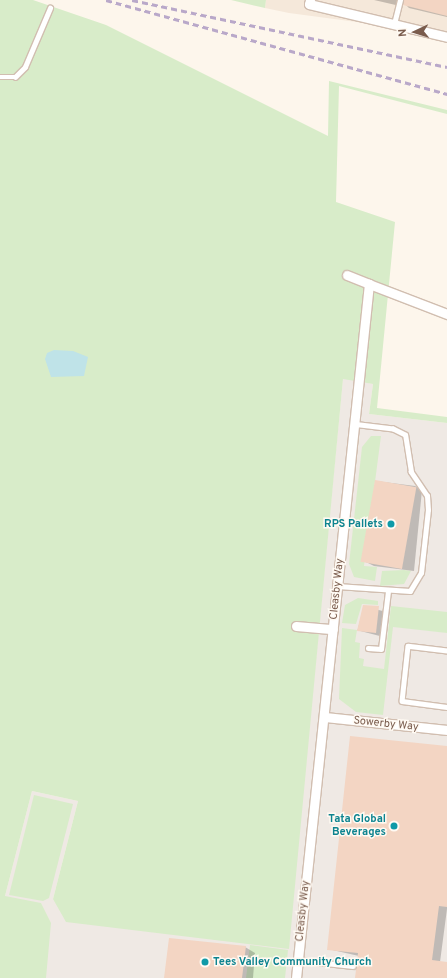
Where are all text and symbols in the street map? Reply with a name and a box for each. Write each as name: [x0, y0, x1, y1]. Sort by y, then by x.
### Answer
north arrow: [395, 12, 435, 52]
text: N: [396, 28, 410, 37]
place label: RPS Pallets: [324, 517, 383, 531]
marker: RPS Pallets: [386, 519, 396, 529]
street label: Cleasby Way: [327, 558, 347, 620]
street label: Sowerby Way: [353, 714, 419, 734]
place label: Tata Global Beverages: [328, 813, 386, 839]
marker: Tata Global Beverages: [389, 821, 399, 831]
street label: Cleasby Way: [293, 880, 313, 942]
place label: Tees Valley Community Church: [213, 955, 372, 969]
marker: Tees Valley Community Church: [200, 957, 210, 967]

